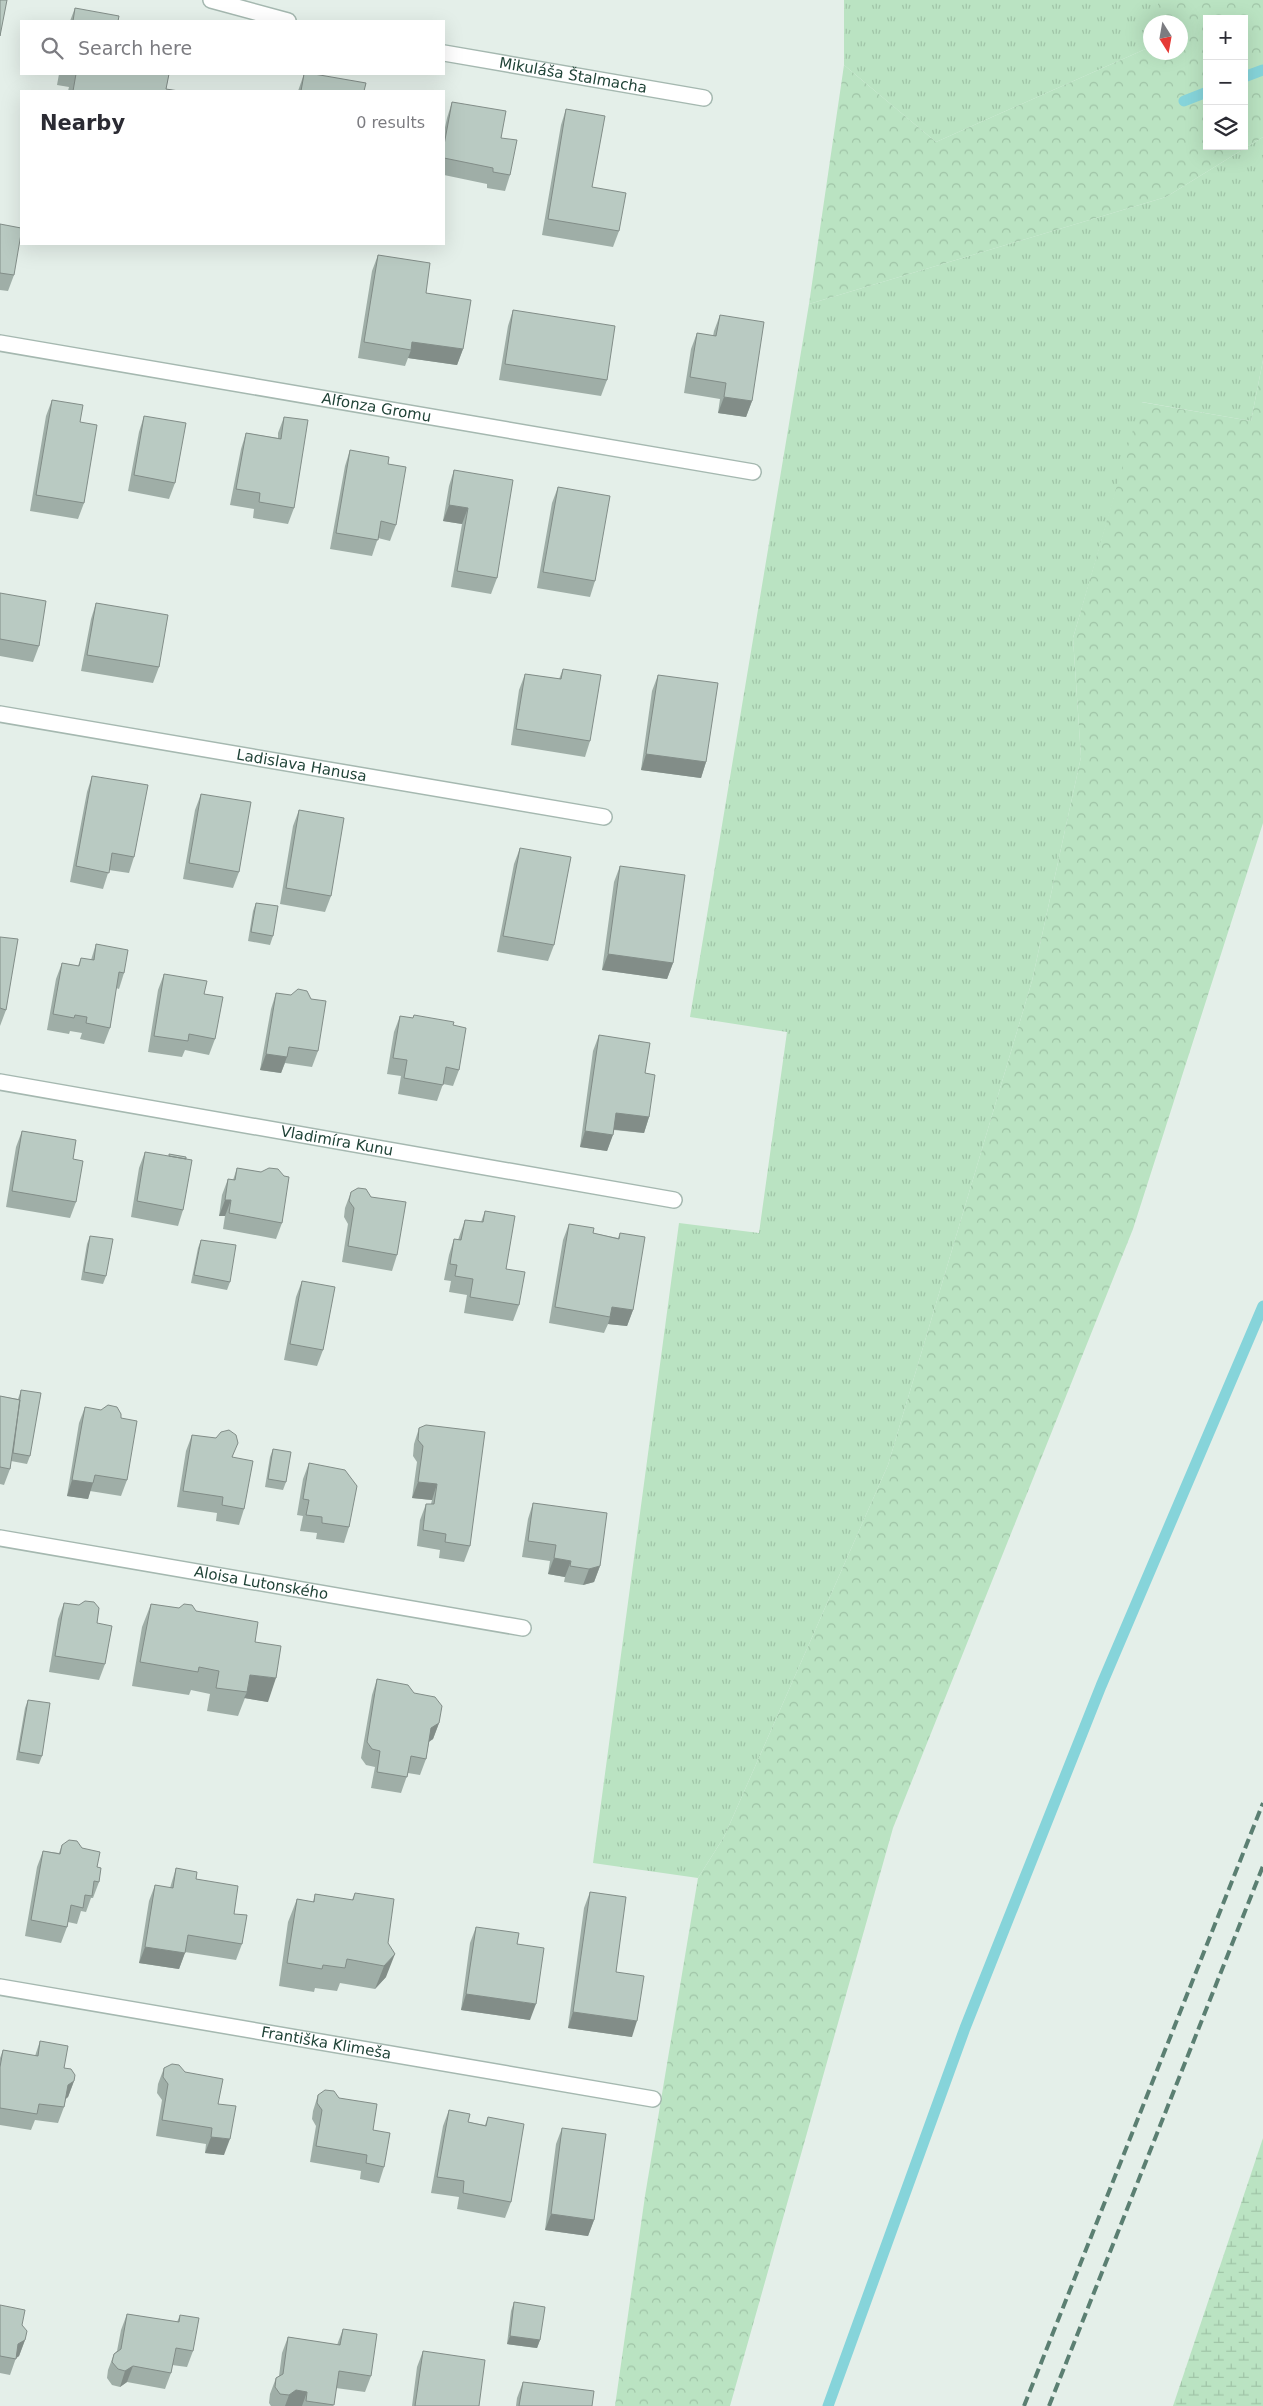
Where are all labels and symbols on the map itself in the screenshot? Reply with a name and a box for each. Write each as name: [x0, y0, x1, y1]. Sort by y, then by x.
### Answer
north arrow: [1143, 15, 1188, 60]
street label: Mikuláša Štalmacha: [498, 54, 648, 97]
street label: Alfonza Gromu: [320, 389, 433, 426]
street label: Ladislava Hanusa: [235, 745, 368, 785]
street label: Vladimíra Kunu: [279, 1122, 395, 1160]
street label: Aloisa Lutonského: [193, 1563, 330, 1603]
street label: Františka Klimeša: [260, 2023, 393, 2063]

